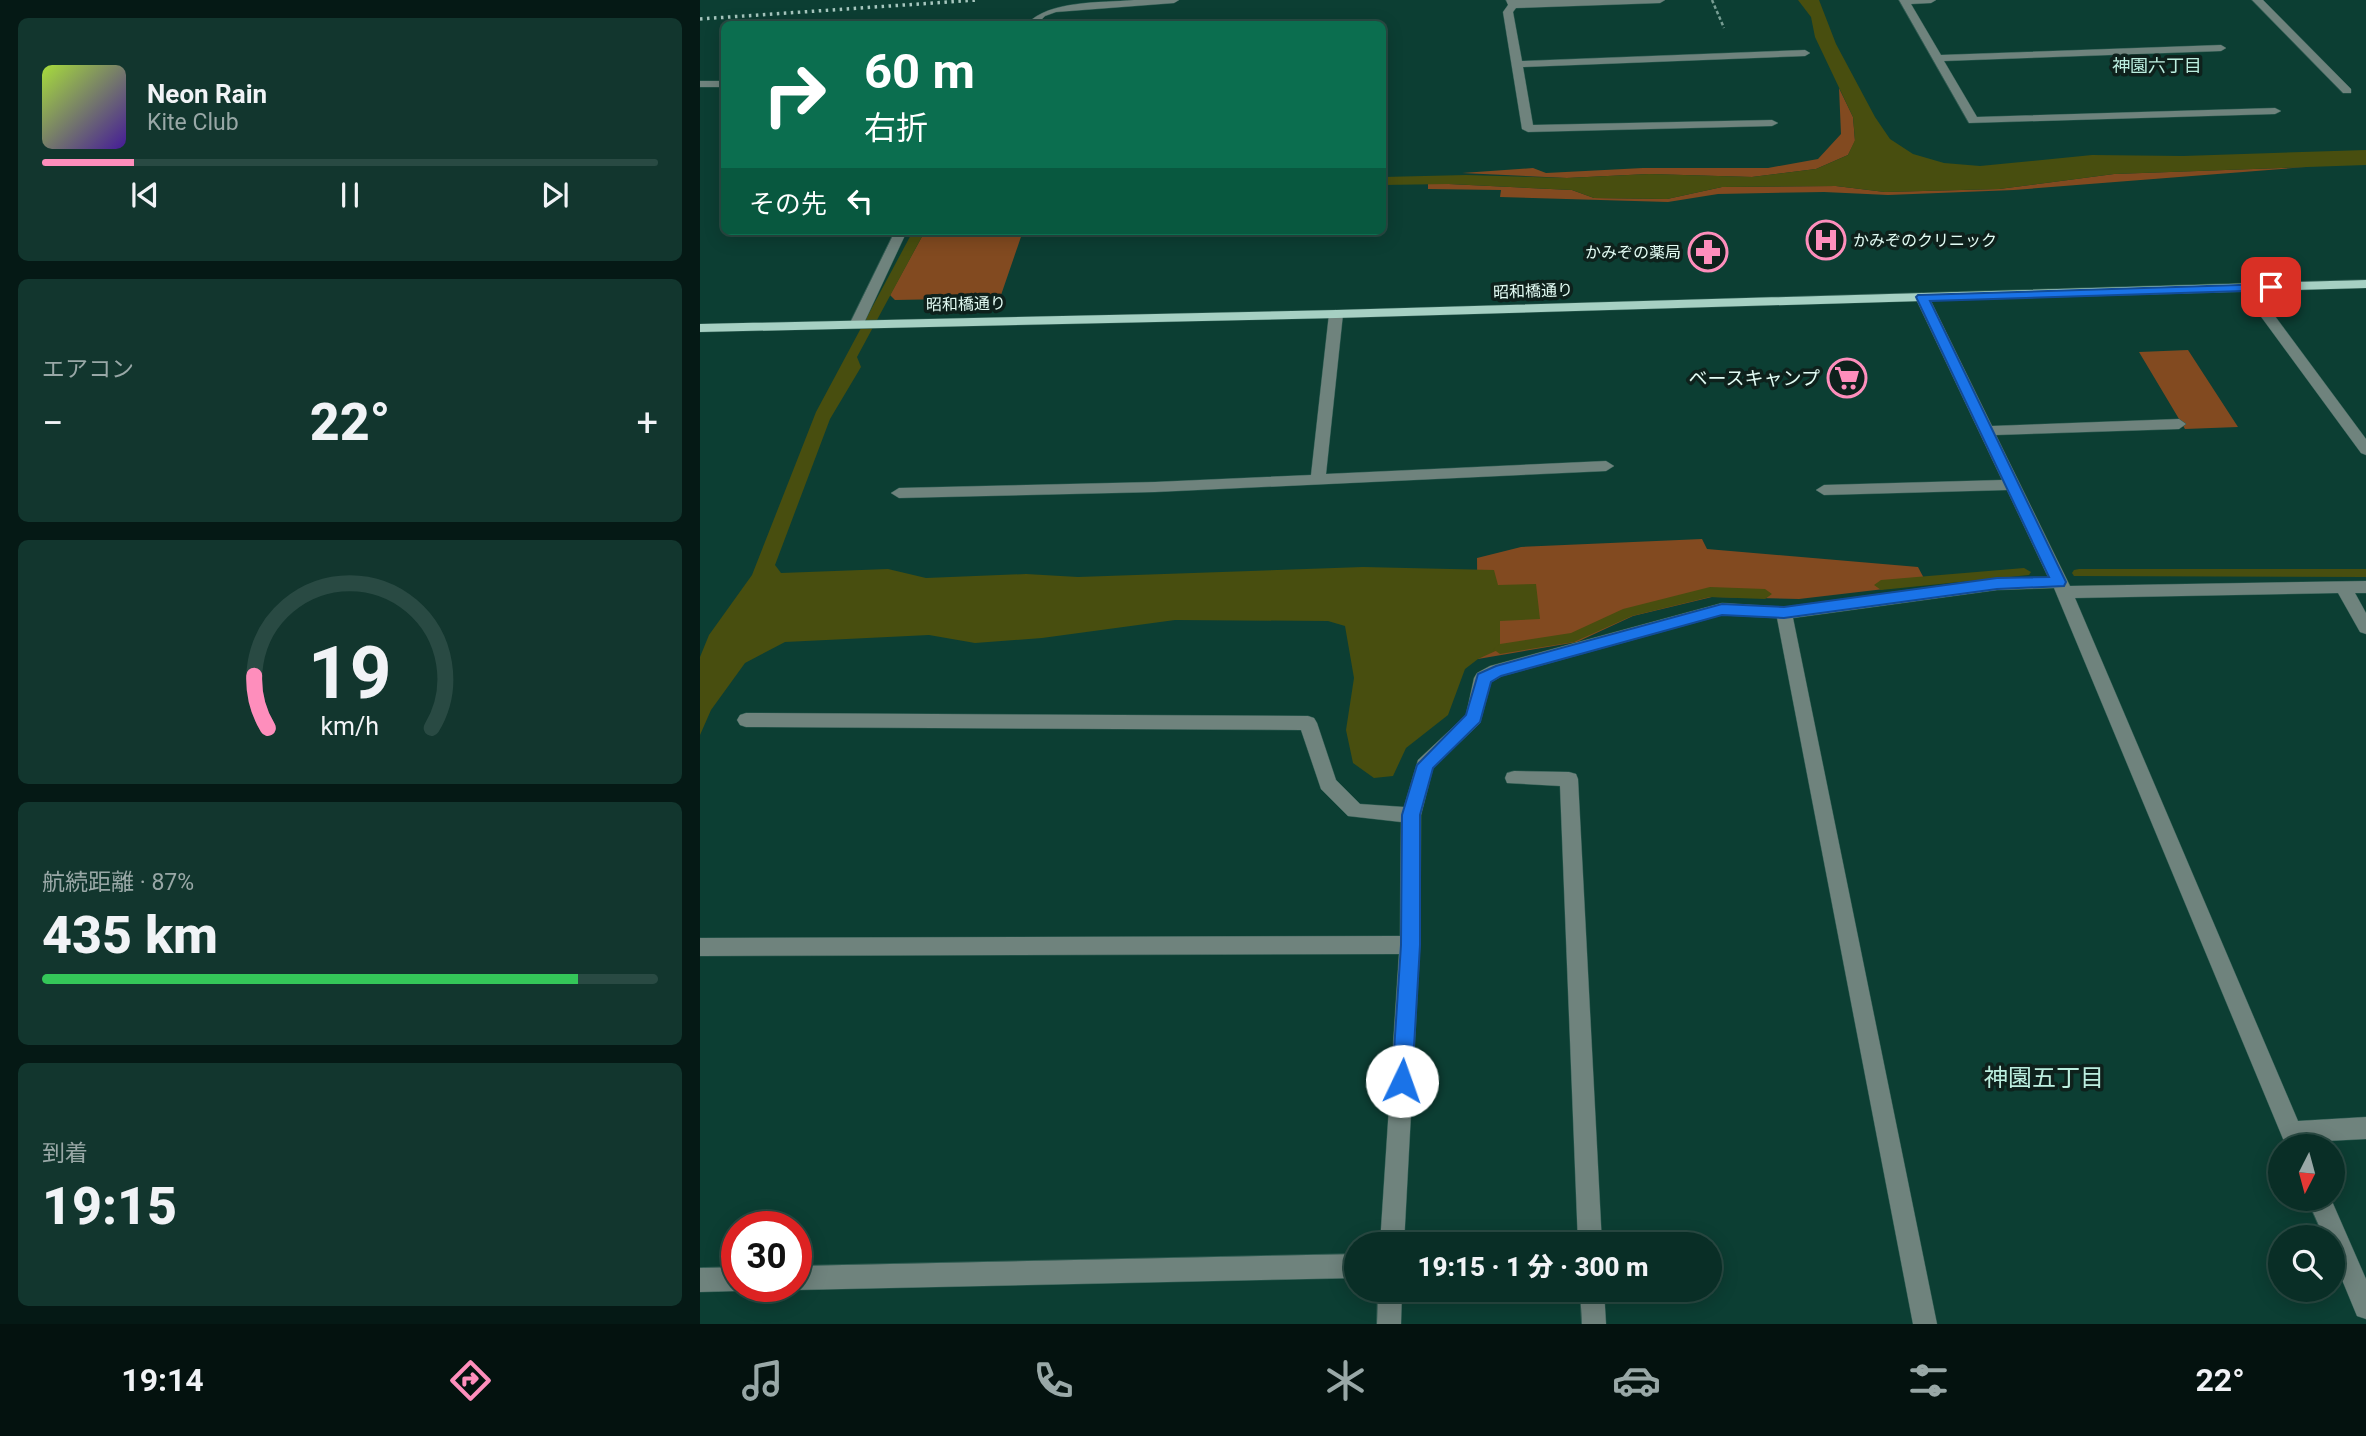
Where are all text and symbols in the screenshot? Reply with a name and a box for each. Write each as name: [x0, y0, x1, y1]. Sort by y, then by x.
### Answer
text: 60 m: [864, 43, 975, 100]
icon: right: [749, 49, 840, 140]
district label: 神園六丁目: [2112, 55, 2202, 76]
text: Neon Rain: [147, 79, 267, 109]
text: Kite Club: [147, 109, 239, 136]
text: 右折: [864, 109, 928, 147]
icon: previous: [126, 176, 164, 214]
icon: pause: [331, 176, 369, 214]
icon: next: [536, 176, 574, 214]
icon: left: [841, 182, 879, 220]
text: その先: [749, 189, 827, 219]
hospital icon: かみぞのクリニック: [1805, 219, 1847, 261]
pharmacy icon: かみぞの薬局: [1687, 231, 1729, 273]
place label: かみぞのクリニック: [1853, 231, 1997, 250]
place label: かみぞの薬局: [1585, 243, 1681, 262]
pin: [2241, 257, 2301, 317]
icon: arrive: [2252, 268, 2290, 306]
street label: 昭和橋通り: [1493, 280, 1573, 302]
street label: 昭和橋通り: [926, 294, 1006, 314]
text: エアコン: [42, 356, 134, 383]
supermarket icon: ベースキャンプ: [1826, 357, 1868, 399]
place label: ベースキャンプ: [1689, 367, 1820, 390]
text: 22°: [310, 392, 390, 453]
text: −: [42, 401, 64, 445]
text: +: [636, 401, 658, 445]
text: 19: [308, 630, 392, 716]
text: km/h: [321, 712, 379, 741]
text: 航続距離 · 87%: [42, 869, 194, 896]
text: 435 km: [42, 905, 218, 966]
position arrow: [1365, 1044, 1439, 1118]
district label: 神園五丁目: [1984, 1064, 2104, 1092]
north arrow: [2268, 1134, 2345, 1211]
map controls: [2268, 1134, 2345, 1302]
text: 到着: [42, 1140, 88, 1167]
text: 19:15: [42, 1176, 177, 1237]
speed limit sign: 30: [721, 1211, 812, 1302]
button: search: [2268, 1225, 2345, 1302]
text: 19:15 · 1 分 · 300 m: [1417, 1252, 1649, 1282]
icon: directions: [446, 1356, 495, 1405]
icon: music: [738, 1356, 787, 1405]
icon: phone: [1029, 1356, 1078, 1405]
icon: climate: [1321, 1356, 1370, 1405]
icon: car: [1612, 1356, 1661, 1405]
icon: filters: [1904, 1356, 1953, 1405]
text: 19:14: [121, 1361, 204, 1399]
text: 22°: [2195, 1361, 2245, 1399]

